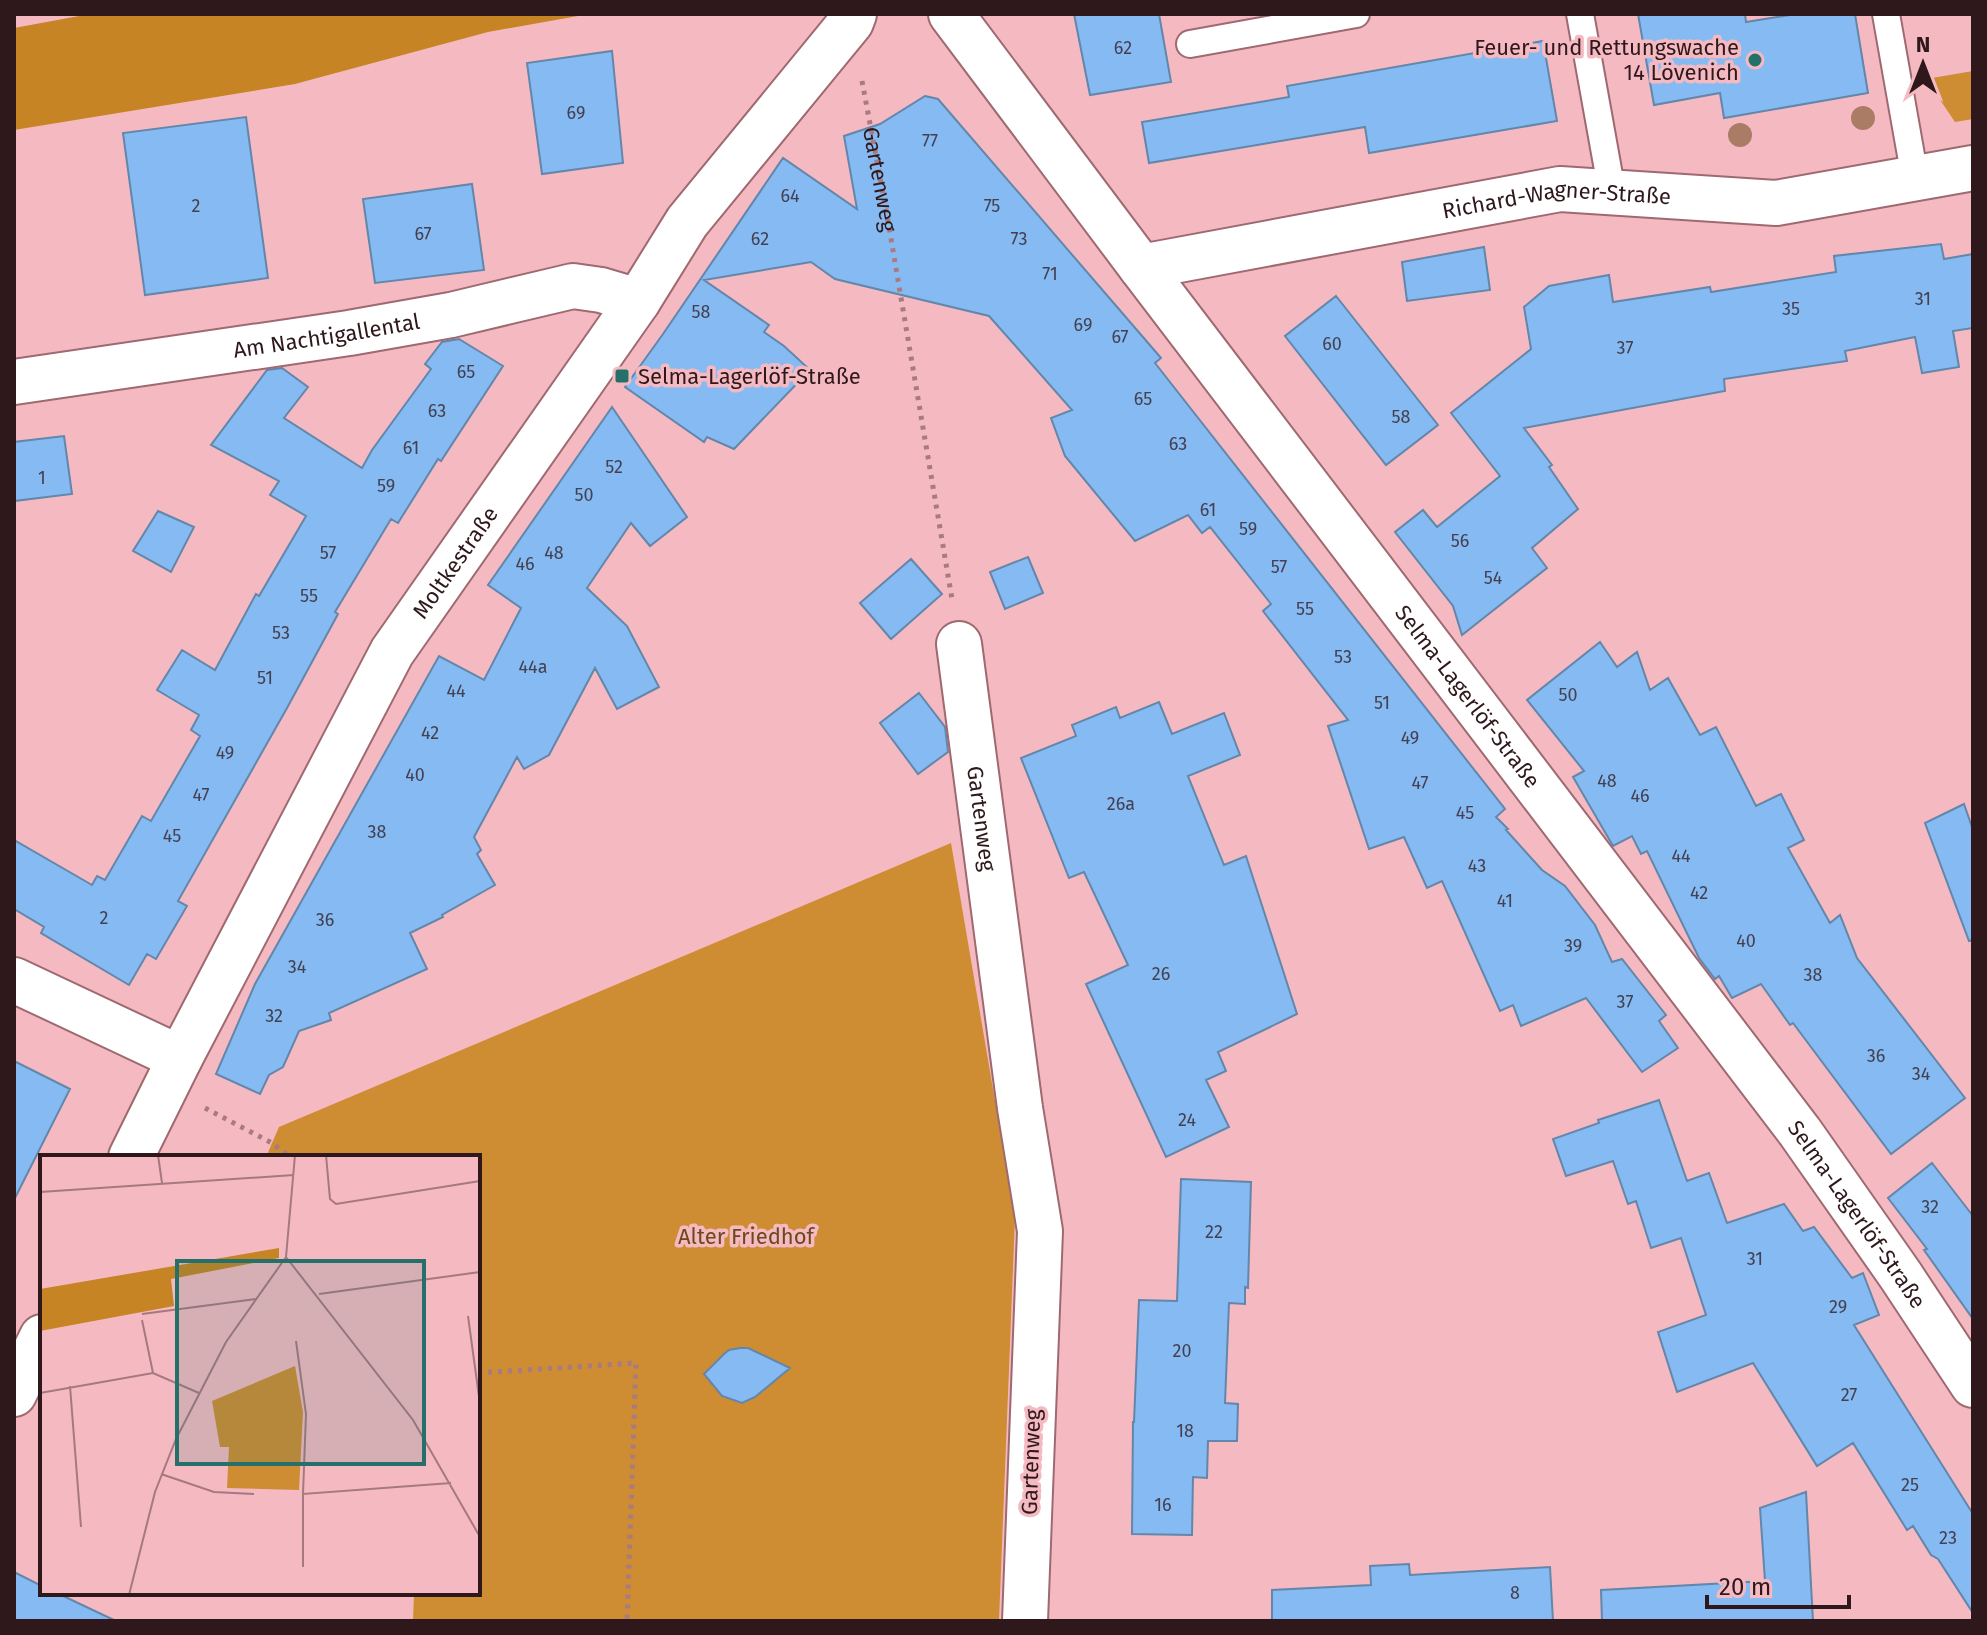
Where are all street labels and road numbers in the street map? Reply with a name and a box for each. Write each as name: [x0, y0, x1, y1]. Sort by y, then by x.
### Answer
street label: Gartenweg: [857, 125, 903, 234]
street label: Richard-Wagner-Straße: [1440, 175, 1672, 224]
street label: Am Nachtigallental: [232, 307, 422, 363]
street label: Moltkestraße: [406, 501, 503, 623]
street label: Selma-Lagerlöf-Straße: [1390, 599, 1546, 793]
street label: Gartenweg: [962, 764, 1002, 873]
street label: Selma-Lagerlöf-Straße: [1782, 1115, 1932, 1313]
street label: Gartenweg: [1016, 1408, 1046, 1515]

